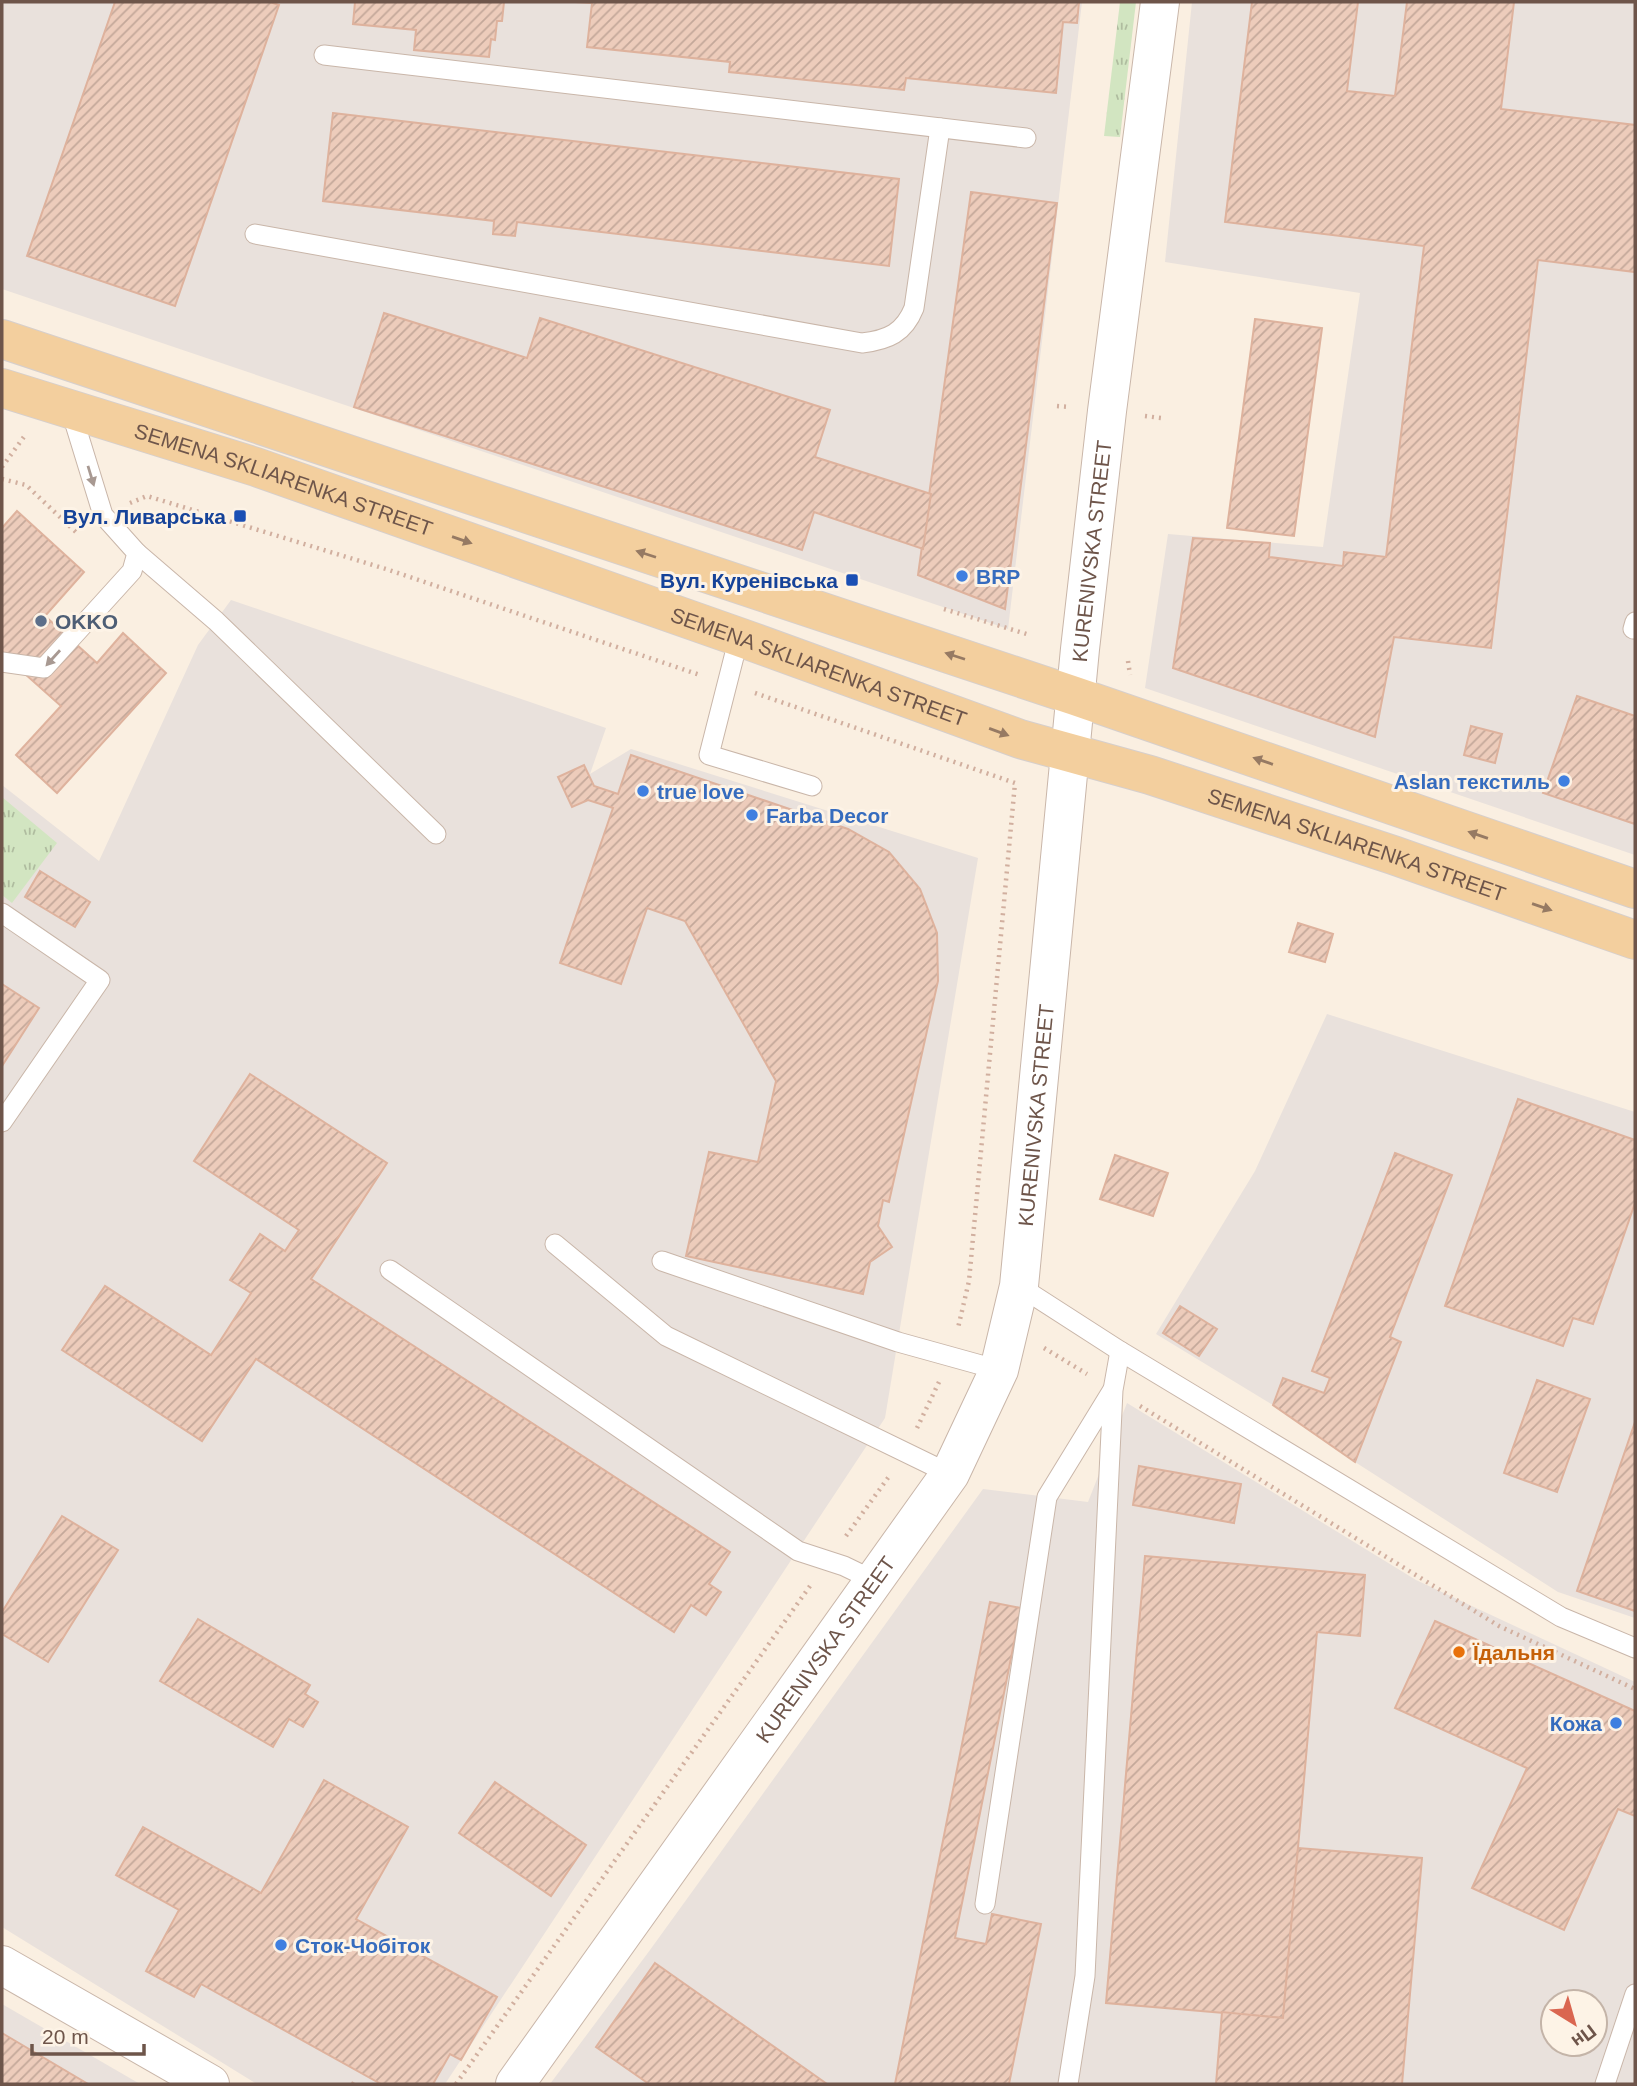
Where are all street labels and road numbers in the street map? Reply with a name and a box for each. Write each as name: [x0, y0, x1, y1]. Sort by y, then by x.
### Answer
street label: SEMENA SKLIARENKA STREET: [132, 418, 436, 540]
street label: KURENIVSKA STREET: [1067, 439, 1115, 663]
street label: SEMENA SKLIARENKA STREET: [668, 602, 970, 730]
street label: SEMENA SKLIARENKA STREET: [1205, 783, 1509, 905]
street label: KURENIVSKA STREET: [1013, 1003, 1057, 1227]
street label: KURENIVSKA STREET: [751, 1552, 899, 1747]

